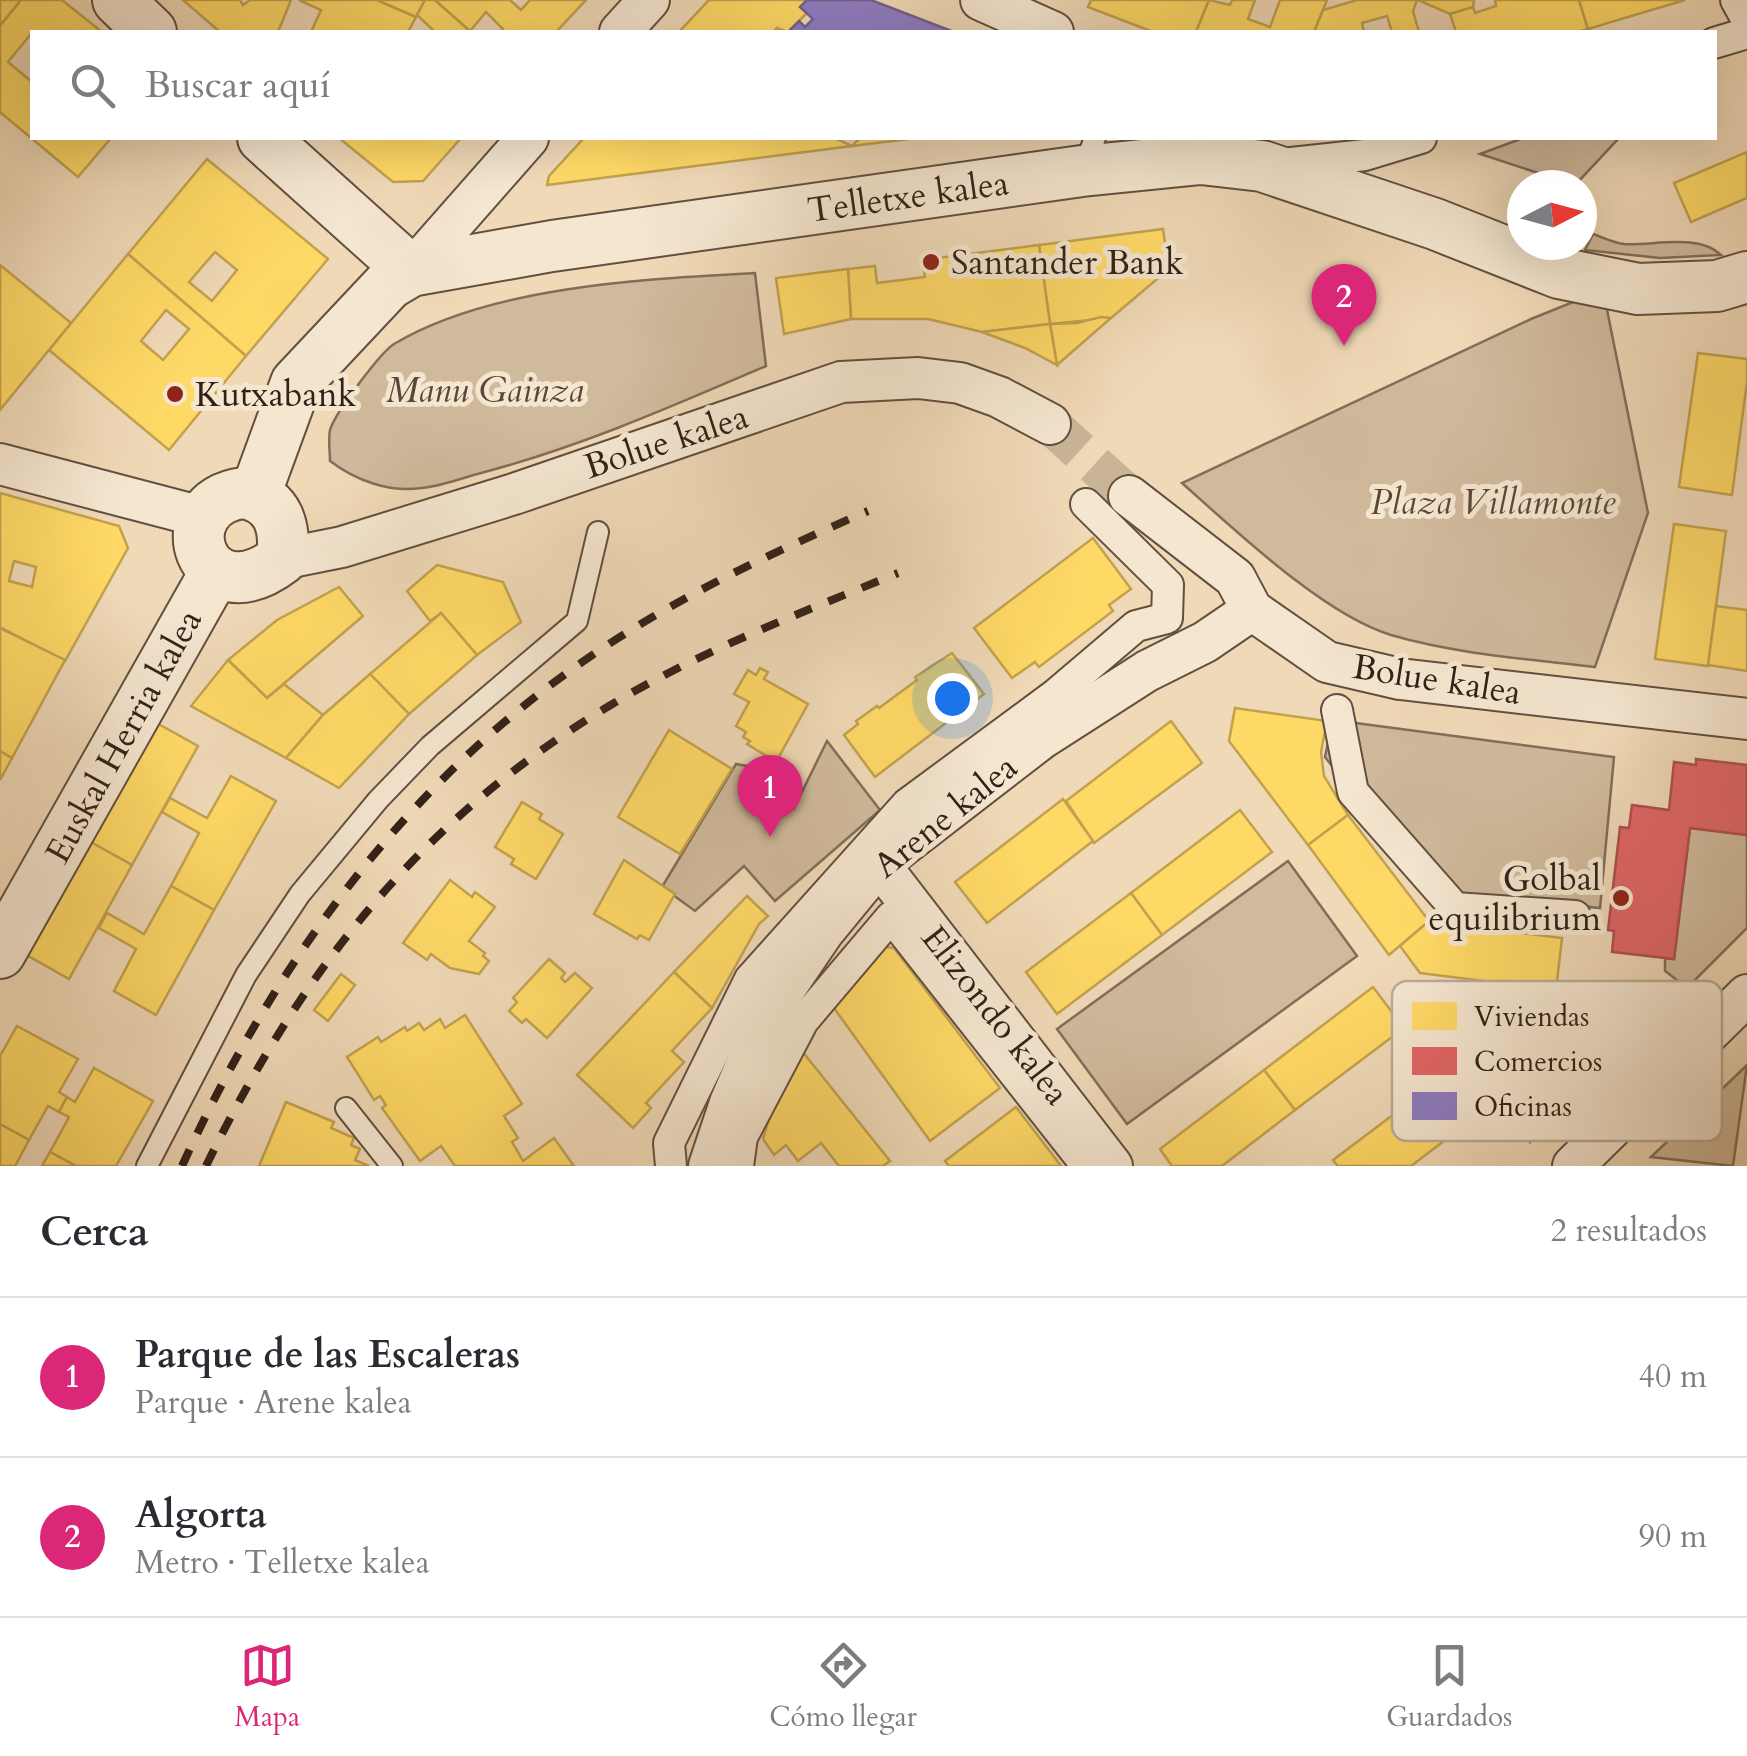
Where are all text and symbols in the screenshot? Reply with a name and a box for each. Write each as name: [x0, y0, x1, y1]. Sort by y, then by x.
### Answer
search box: [30, 30, 1717, 140]
icon: search: [65, 58, 120, 113]
text: Buscar aquí: [145, 59, 331, 111]
street label: Telletxe kalea: [804, 159, 1012, 235]
north arrow: [1507, 170, 1597, 260]
place label: Santander Bank: [951, 239, 1184, 287]
marker: Santander Bank: [920, 251, 942, 273]
pin: 2: [1312, 264, 1376, 346]
park label: Manu Gainza: [386, 367, 584, 415]
place label: Kutxabank: [195, 371, 357, 419]
marker: Kutxabank: [164, 383, 186, 405]
street label: Bolue kalea: [578, 393, 755, 491]
park label: Plaza Villamonte: [1371, 479, 1616, 527]
street label: Euskal Herria kalea: [34, 601, 214, 872]
street label: Bolue kalea: [1349, 643, 1524, 717]
your location: [927, 673, 978, 724]
street label: Arene kalea: [863, 744, 1028, 890]
pin: 1: [738, 754, 802, 837]
place label: Golbal equilibrium: [1428, 855, 1601, 943]
marker: Golbal equilibrium: [1610, 887, 1632, 909]
street label: Elizondo kalea: [910, 916, 1080, 1115]
legend: [1392, 981, 1722, 1141]
text: Viviendas: [1474, 998, 1590, 1036]
text: Comercios: [1474, 1043, 1602, 1081]
text: Oficinas: [1474, 1088, 1572, 1126]
text: Cerca: [40, 1203, 149, 1260]
text: 2 resultados: [1550, 1209, 1707, 1253]
text: Parque de las Escaleras: [135, 1329, 520, 1381]
text: 1: [64, 1355, 81, 1399]
text: 40 m: [1639, 1355, 1707, 1399]
text: Parque · Arene kalea: [135, 1381, 412, 1425]
text: Algorta: [135, 1489, 267, 1541]
text: 2: [64, 1515, 81, 1559]
text: 90 m: [1639, 1515, 1707, 1559]
text: Metro · Telletxe kalea: [135, 1541, 429, 1585]
tab: Mapa: [235, 1638, 300, 1736]
tab: Cómo llegar: [769, 1638, 917, 1736]
tab: Guardados: [1386, 1638, 1512, 1736]

